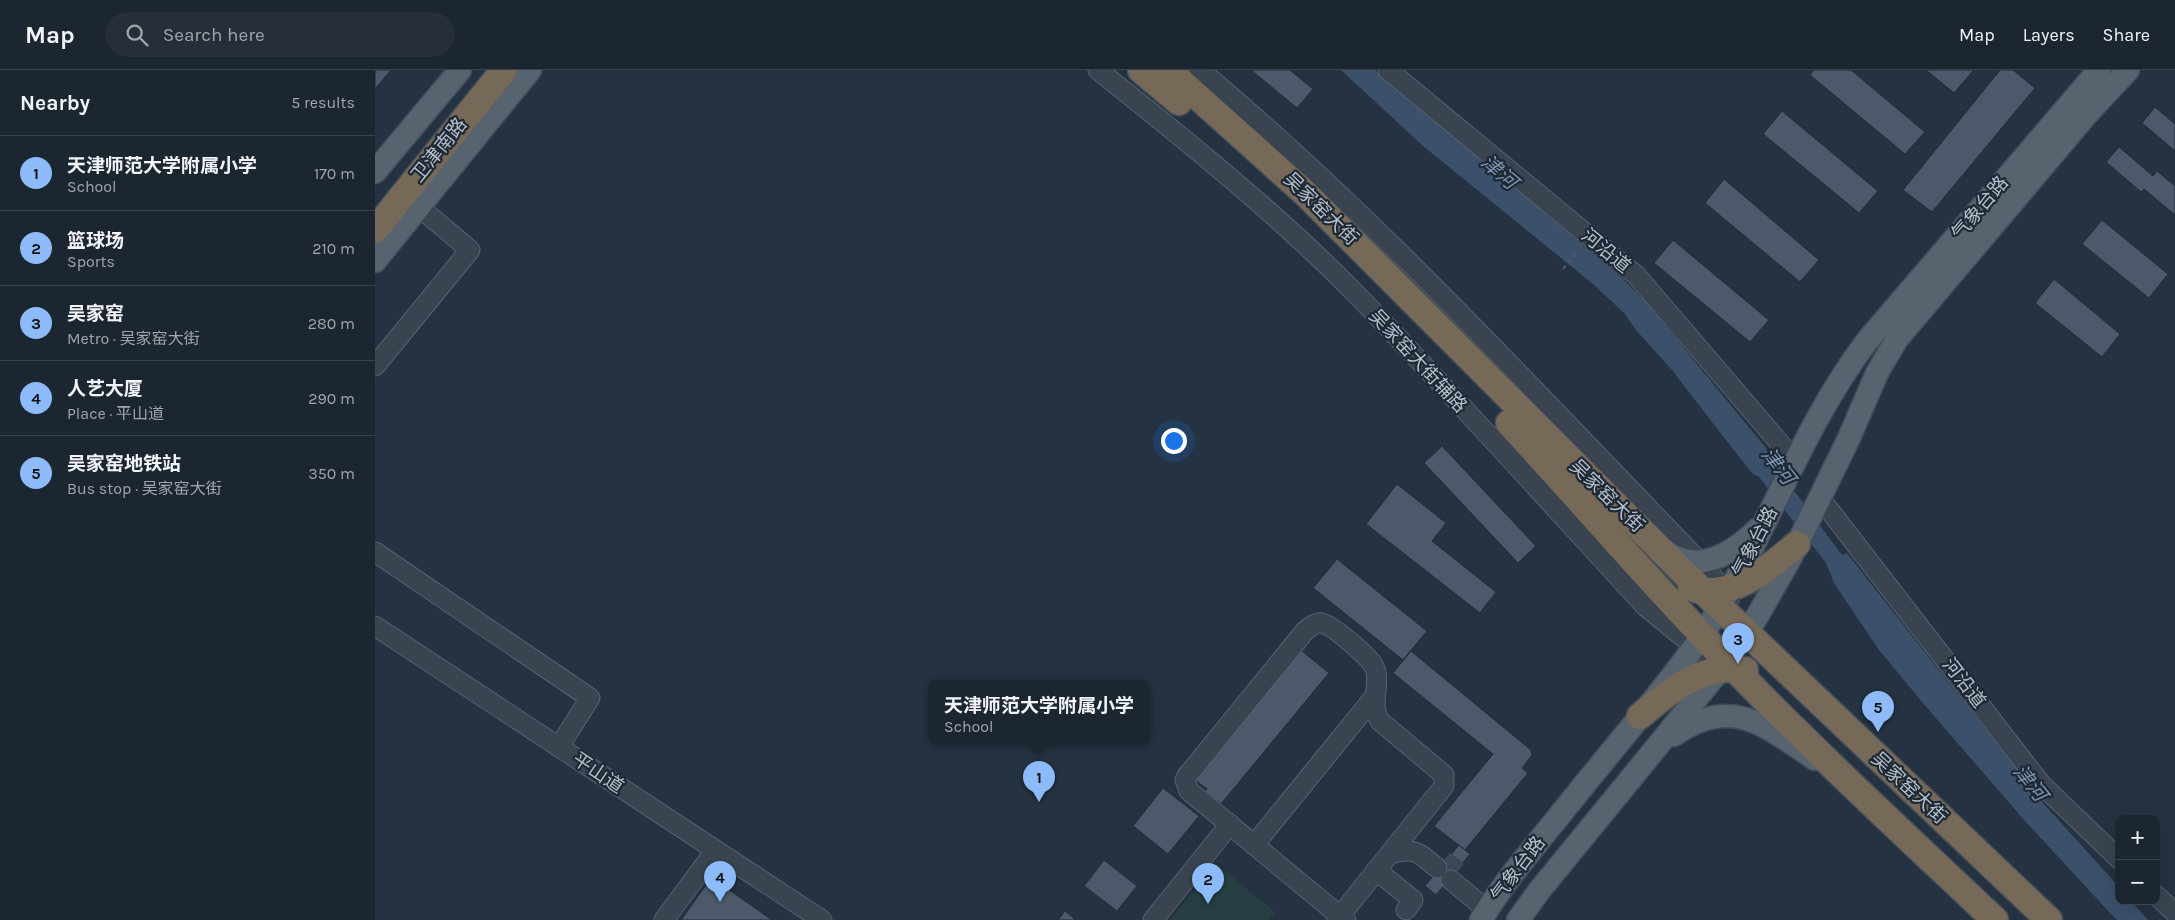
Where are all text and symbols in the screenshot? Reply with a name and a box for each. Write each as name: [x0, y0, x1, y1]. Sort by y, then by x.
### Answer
search box: [105, 12, 455, 57]
text: Map: [25, 21, 75, 49]
icon: search: [123, 21, 151, 49]
text: Search here: [163, 24, 265, 46]
text: Map: [1959, 24, 1995, 46]
text: Layers: [2023, 24, 2075, 46]
text: Share: [2103, 24, 2150, 46]
text: Nearby: [20, 91, 90, 115]
text: 5 results: [291, 93, 355, 112]
street label: 卫津南路: [407, 114, 471, 186]
water label: 津河: [1476, 150, 1525, 196]
text: 天津师范大学附属小学: [67, 155, 257, 177]
text: 1: [33, 164, 39, 183]
text: 170 m: [314, 164, 355, 183]
street label: 吴家窑大街: [1279, 168, 1363, 250]
street label: 气象台路: [1947, 172, 2013, 244]
text: School: [67, 177, 117, 196]
street label: 河沿道: [1577, 224, 1635, 278]
text: 篮球场: [67, 230, 124, 252]
text: 2: [31, 239, 41, 258]
text: 210 m: [312, 239, 355, 258]
text: Sports: [67, 252, 115, 271]
text: 吴家窑: [67, 303, 124, 325]
street label: 吴家窑大街辅路: [1365, 305, 1471, 417]
text: 3: [31, 314, 41, 333]
text: 280 m: [308, 314, 355, 333]
text: Metro · 吴家窑大街: [67, 329, 200, 348]
text: 人艺大厦: [67, 378, 143, 400]
text: 4: [31, 389, 41, 408]
text: 290 m: [308, 389, 355, 408]
text: Place · 平山道: [67, 404, 164, 423]
your location: [1161, 428, 1187, 454]
water label: 津河: [1757, 443, 1802, 492]
text: 吴家窑地铁站: [67, 453, 181, 475]
street label: 吴家窑大街: [1565, 455, 1649, 537]
text: 5: [31, 464, 41, 483]
text: 350 m: [308, 464, 355, 483]
text: Bus stop · 吴家窑大街: [67, 479, 222, 498]
street label: 气象台路: [1728, 503, 1782, 581]
pin: 3: [1722, 623, 1754, 664]
street label: 河沿道: [1938, 654, 1990, 712]
popup: [928, 680, 1150, 745]
pin: 5: [1862, 691, 1894, 732]
text: 天津师范大学附属小学: [944, 695, 1134, 717]
text: School: [944, 717, 994, 736]
street label: 平山道: [568, 748, 628, 798]
street label: 吴家窑大街: [1867, 748, 1951, 828]
water label: 津河: [2008, 760, 2054, 809]
pin: 1: [1023, 761, 1055, 802]
map controls: [2115, 815, 2160, 905]
button: +: [2115, 815, 2160, 860]
street label: 气象台路: [1486, 832, 1550, 906]
button: −: [2115, 860, 2160, 905]
pin: 4: [704, 861, 736, 902]
pin: 2: [1192, 863, 1224, 904]

